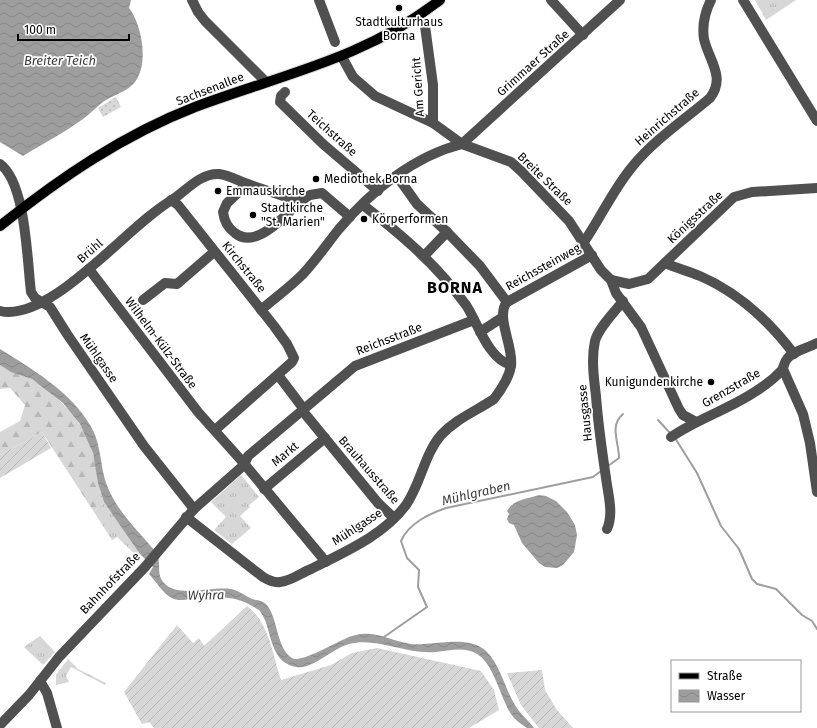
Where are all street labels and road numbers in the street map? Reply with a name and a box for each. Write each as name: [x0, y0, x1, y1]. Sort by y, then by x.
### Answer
street label: Grimmaer Straße: [494, 27, 572, 99]
street label: Am Gericht: [409, 56, 427, 117]
street label: Sachsenallee: [174, 70, 246, 108]
street label: Heinrichstraße: [632, 85, 702, 149]
street label: Teichstraße: [304, 107, 360, 159]
street label: Breite Straße: [515, 149, 575, 209]
street label: Königsstraße: [665, 188, 725, 246]
street label: Brühl: [74, 236, 106, 266]
street label: Kirchstraße: [219, 239, 269, 295]
street label: Reichssteinweg: [503, 240, 584, 293]
street label: Wilhelm-Külz-Straße: [122, 294, 200, 392]
street label: Reichsstraße: [354, 320, 424, 358]
street label: Mühlgasse: [77, 331, 121, 385]
street label: Grenzstraße: [699, 366, 763, 410]
street label: Hausgasse: [575, 384, 595, 442]
street label: Brauhausstraße: [336, 433, 402, 507]
street label: Markt: [269, 438, 302, 469]
street label: Mühlgasse: [329, 506, 385, 548]
street label: Bahnhofstraße: [77, 549, 143, 617]

